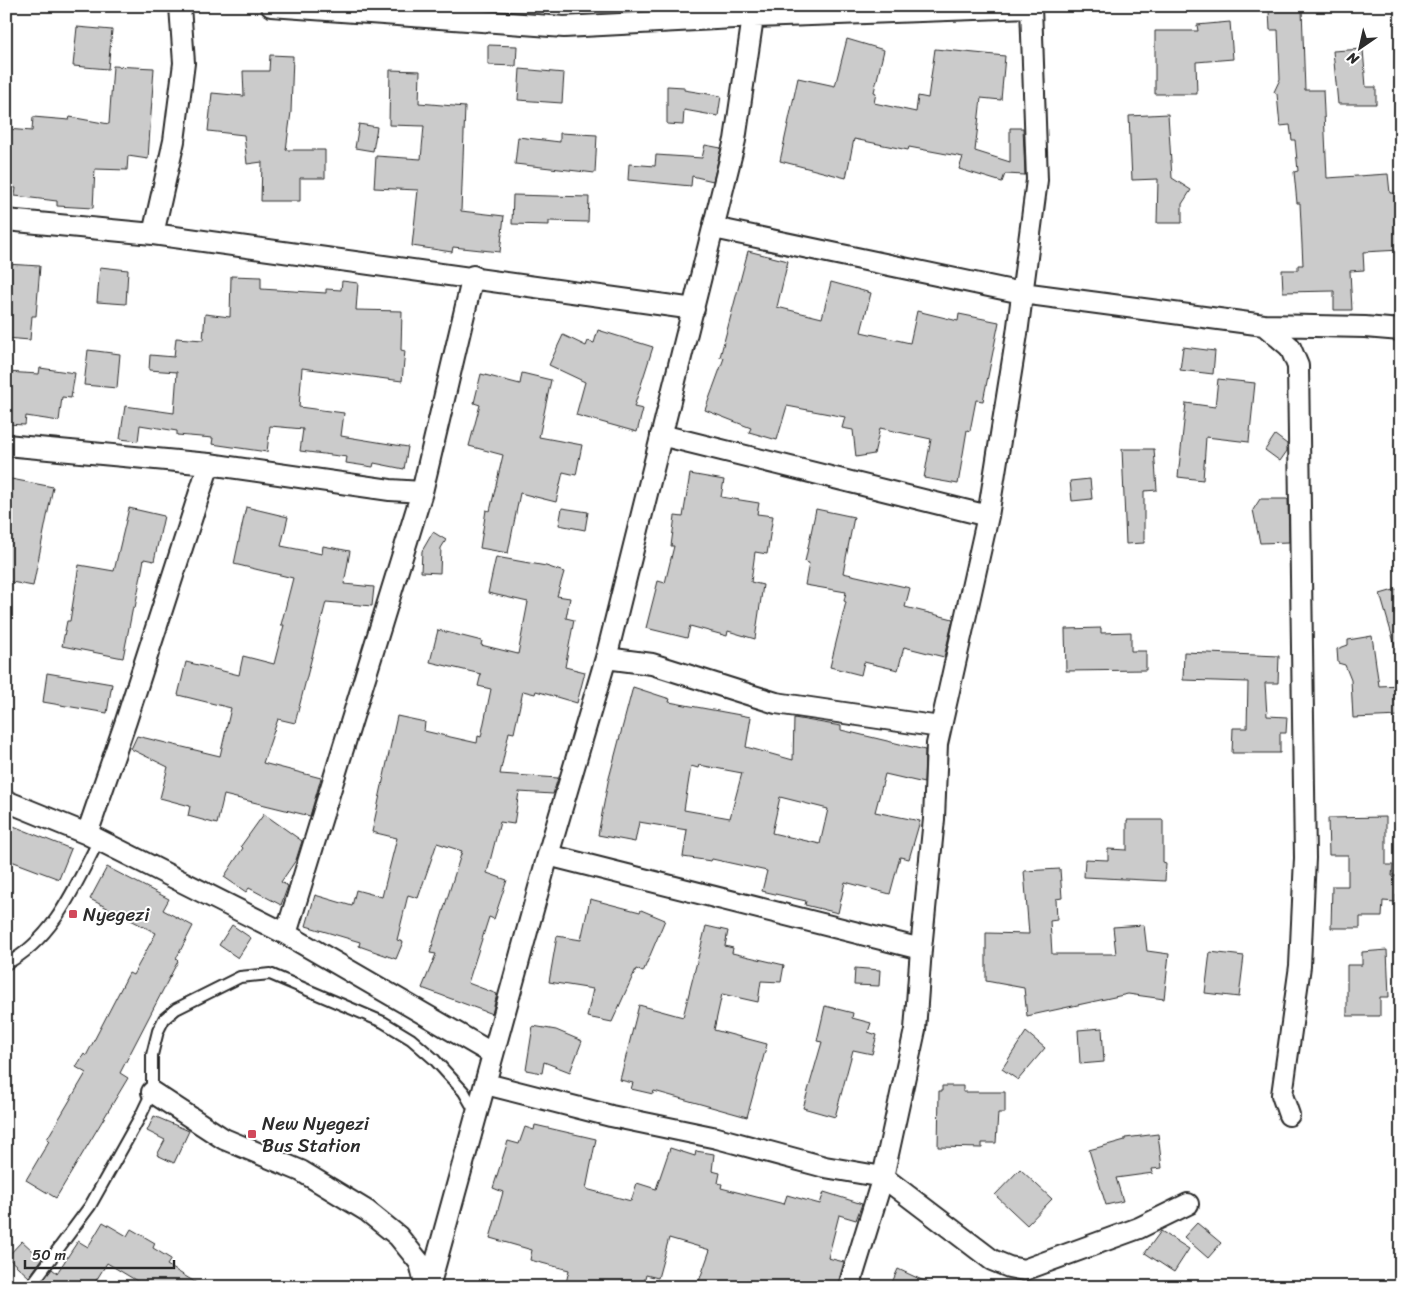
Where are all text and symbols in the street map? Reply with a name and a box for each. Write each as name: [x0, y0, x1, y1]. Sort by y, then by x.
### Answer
north arrow: [1334, 22, 1384, 72]
text: N: [1342, 45, 1365, 72]
place label: Nyegezi: [83, 898, 150, 931]
marker: Nyegezi: [67, 908, 79, 920]
place label: New Nyegezi Bus Station: [262, 1107, 370, 1162]
marker: New Nyegezi Bus Station: [246, 1128, 258, 1140]
scale bar: [25, 1238, 174, 1270]
text: 50 m: [32, 1242, 67, 1268]

